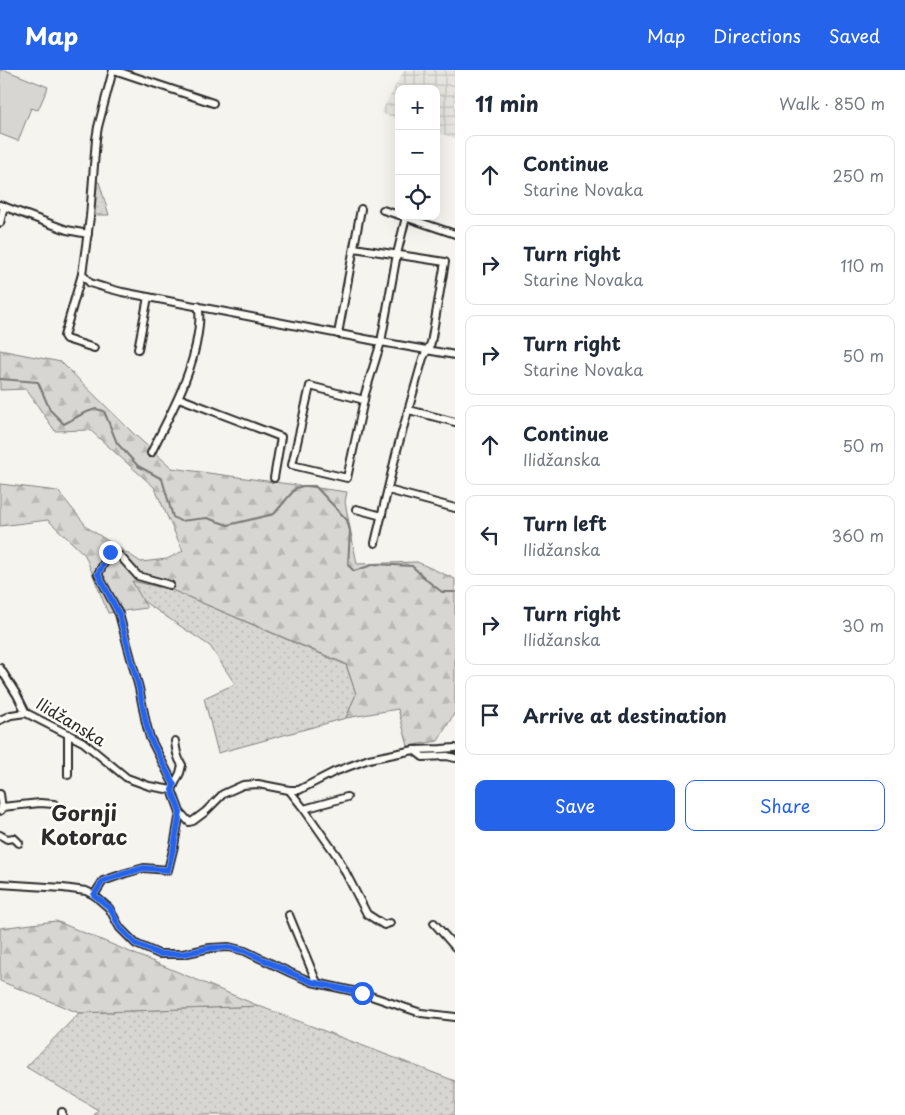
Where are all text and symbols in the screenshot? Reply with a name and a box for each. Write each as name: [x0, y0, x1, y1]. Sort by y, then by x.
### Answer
text: Map: [25, 17, 78, 53]
text: Map: [647, 22, 685, 49]
text: Directions: [713, 22, 801, 49]
text: Saved: [829, 22, 880, 49]
map controls: [395, 85, 440, 220]
button: +: [395, 85, 440, 130]
text: 11 min: [475, 87, 539, 119]
text: Walk · 850 m: [779, 91, 885, 115]
button: −: [395, 130, 440, 175]
text: Continue: [523, 149, 609, 177]
icon: ahead: [476, 161, 504, 189]
text: 250 m: [833, 163, 884, 187]
button: locate: [395, 175, 440, 220]
text: Starine Novaka: [523, 177, 643, 201]
text: Turn right: [523, 239, 621, 267]
icon: right: [476, 251, 504, 279]
text: 110 m: [841, 253, 884, 277]
text: Starine Novaka: [523, 267, 643, 291]
text: Turn right: [523, 329, 621, 357]
icon: right: [476, 341, 504, 369]
text: 50 m: [843, 343, 884, 367]
text: Starine Novaka: [523, 357, 643, 381]
text: Continue: [523, 419, 609, 447]
icon: ahead: [476, 431, 504, 459]
text: 50 m: [843, 433, 884, 457]
text: Ilidžanska: [523, 447, 600, 471]
text: Turn left: [523, 509, 607, 537]
icon: left: [476, 521, 504, 549]
text: 360 m: [832, 523, 884, 547]
text: Ilidžanska: [523, 537, 600, 561]
route end: [99, 541, 122, 564]
text: Turn right: [523, 599, 621, 627]
icon: right: [476, 611, 504, 639]
text: 30 m: [842, 613, 884, 637]
text: Ilidžanska: [523, 627, 600, 651]
street label: Ilidžanska: [32, 691, 111, 751]
icon: arrive: [476, 701, 504, 729]
text: Arrive at destination: [523, 701, 727, 729]
button: Save: [475, 780, 675, 831]
button: Share: [685, 780, 885, 831]
district label: Gornji Kotorac: [41, 796, 127, 852]
route start: [351, 982, 374, 1005]

